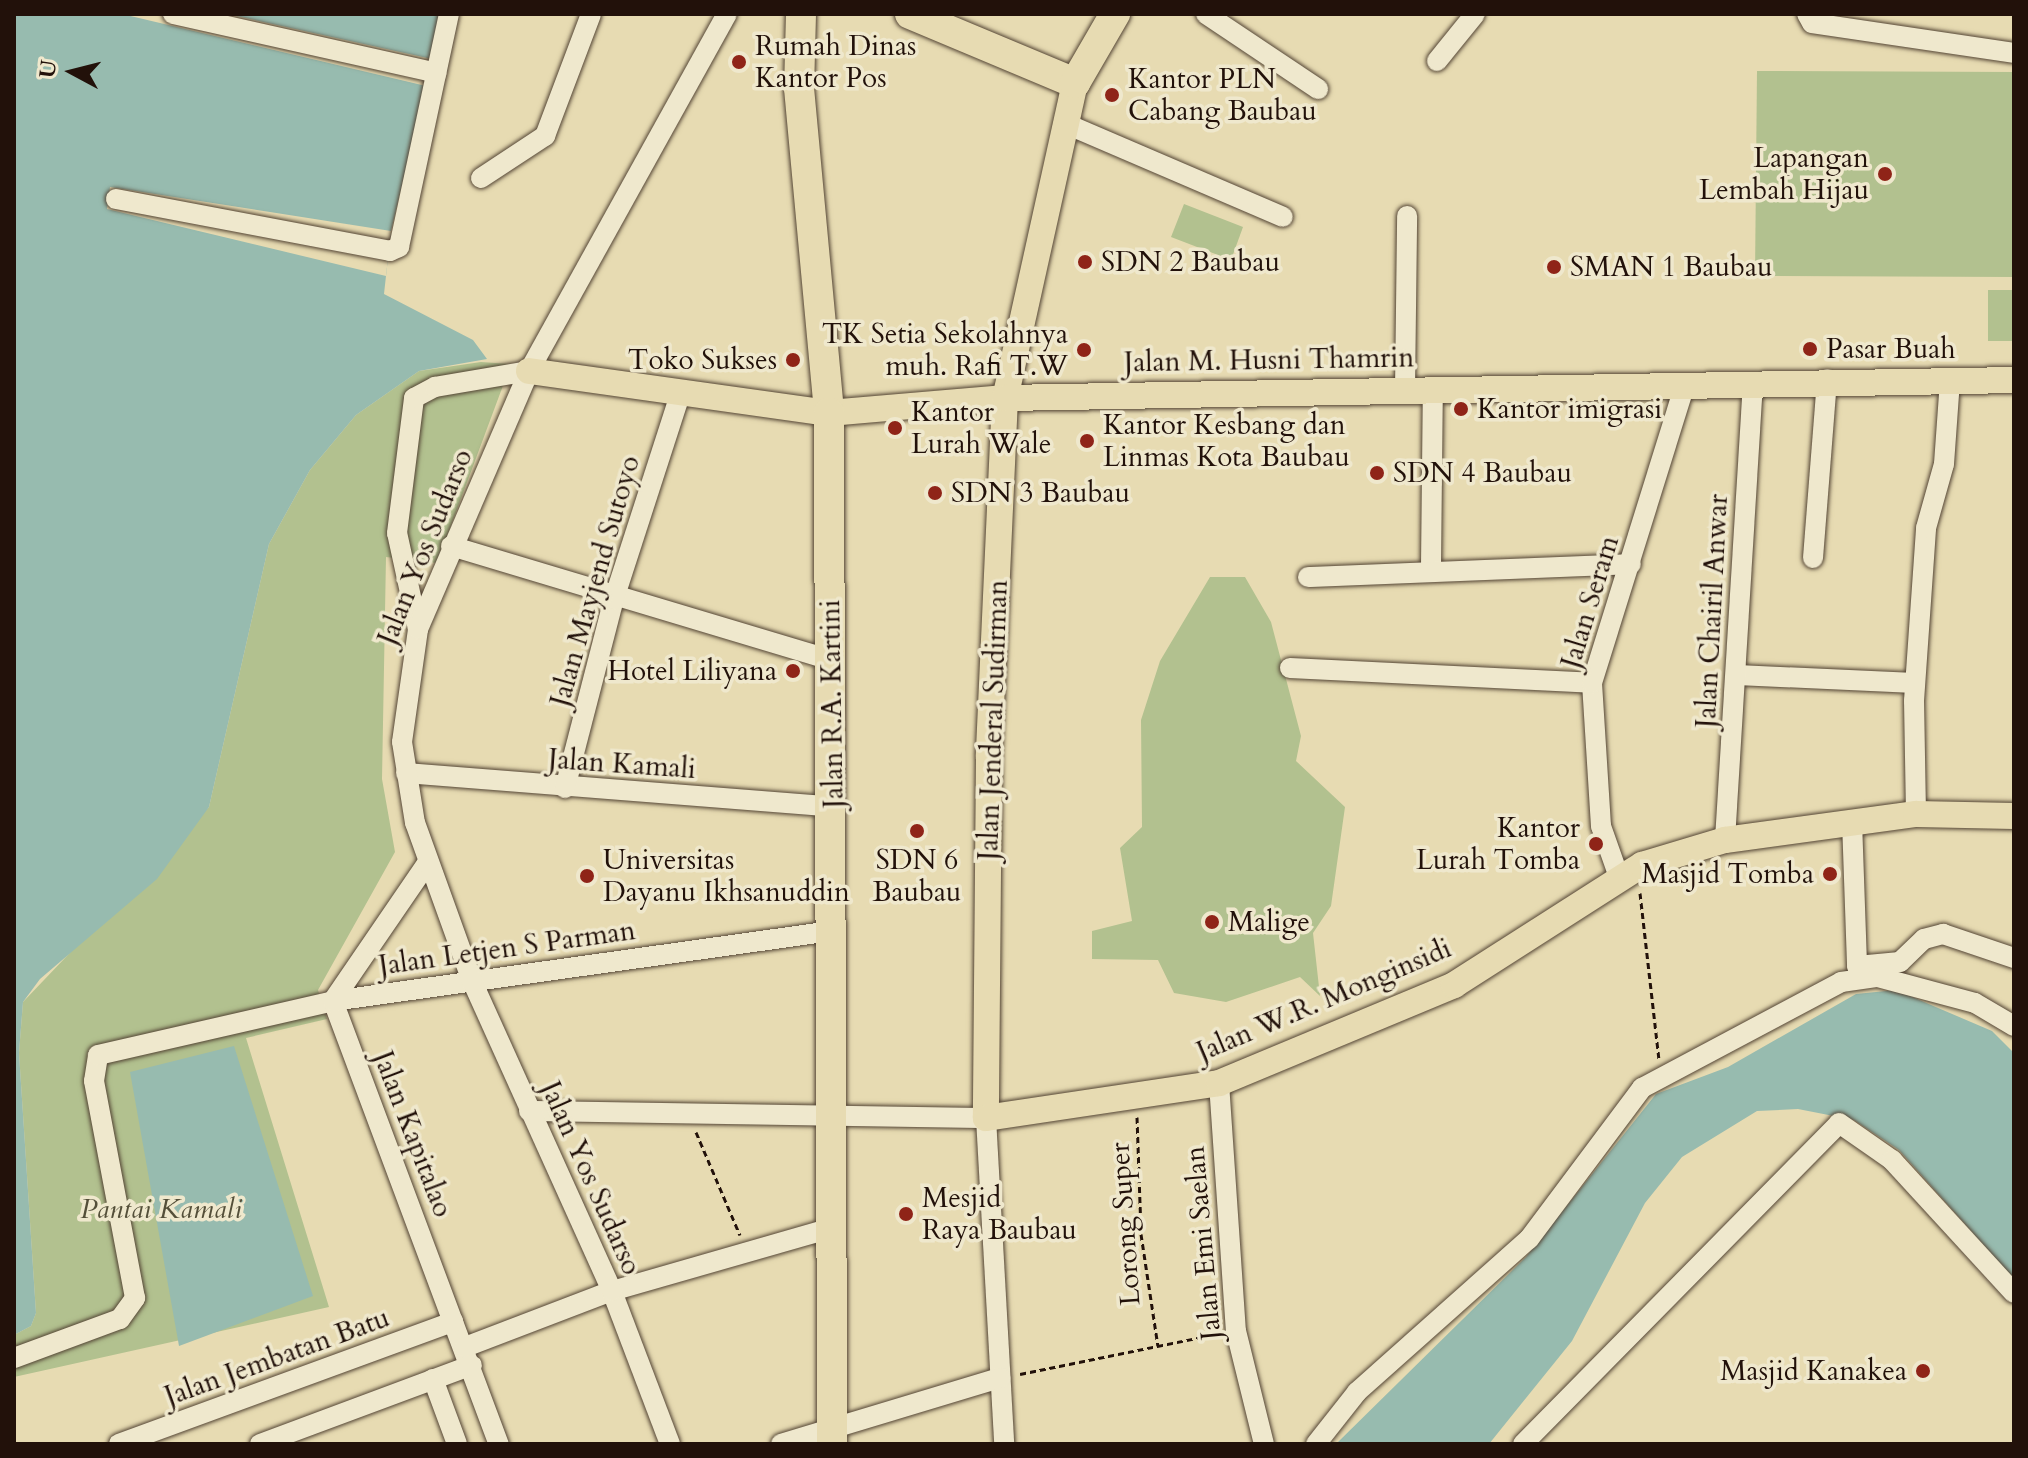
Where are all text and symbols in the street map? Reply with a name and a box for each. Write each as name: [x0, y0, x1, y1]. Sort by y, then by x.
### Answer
place label: Rumah Dinas Kantor Pos: [755, 29, 916, 95]
north arrow: [32, 32, 112, 112]
marker: Rumah Dinas Kantor Pos: [730, 53, 748, 71]
text: U: [32, 58, 64, 80]
place label: Kantor PLN Cabang Baubau: [1128, 62, 1317, 128]
marker: Kantor PLN Cabang Baubau: [1103, 86, 1121, 104]
place label: Lapangan Lembah Hijau: [1699, 141, 1869, 207]
marker: Lapangan Lembah Hijau: [1876, 165, 1894, 183]
place label: SDN 2 Baubau: [1101, 245, 1280, 279]
place label: SMAN 1 Baubau: [1570, 250, 1773, 284]
marker: SDN 2 Baubau: [1076, 253, 1094, 271]
marker: SMAN 1 Baubau: [1545, 258, 1563, 276]
place label: TK Setia Sekolahnya muh. Rafi T.W: [822, 317, 1068, 383]
place label: Pasar Buah: [1826, 332, 1956, 366]
marker: Pasar Buah: [1801, 340, 1819, 358]
marker: TK Setia Sekolahnya muh. Rafi T.W: [1075, 341, 1093, 359]
street label: Jalan M. Husni Thamrin: [1124, 341, 1414, 379]
place label: Toko Sukses: [628, 343, 777, 377]
marker: Toko Sukses: [784, 351, 802, 369]
place label: Kantor imigrasi: [1477, 392, 1662, 426]
place label: Kantor Lurah Wale: [911, 395, 1051, 461]
marker: Kantor imigrasi: [1452, 400, 1470, 418]
place label: Kantor Kesbang dan Linmas Kota Baubau: [1103, 408, 1350, 474]
marker: Kantor Lurah Wale: [886, 419, 904, 437]
marker: Kantor Kesbang dan Linmas Kota Baubau: [1078, 432, 1096, 450]
street label: Jalan Yos Sudarso: [370, 444, 480, 650]
street label: Jalan Mayjend Sutoyo: [543, 452, 647, 710]
place label: SDN 4 Baubau: [1393, 456, 1572, 490]
marker: SDN 4 Baubau: [1368, 464, 1386, 482]
place label: SDN 3 Baubau: [951, 476, 1130, 510]
marker: SDN 3 Baubau: [926, 484, 944, 502]
street label: Jalan Chairil Anwar: [1689, 493, 1735, 729]
street label: Jalan Seram: [1554, 532, 1626, 672]
street label: Jalan Jenderal Sudirman: [971, 579, 1015, 861]
street label: Jalan R.A. Kartini: [813, 599, 851, 809]
place label: Hotel Liliyana: [608, 654, 777, 688]
marker: Hotel Liliyana: [784, 662, 802, 680]
street label: Jalan Kamali: [547, 742, 697, 786]
place label: Kantor Lurah Tomba: [1416, 811, 1580, 877]
marker: SDN 6 Baubau: [908, 822, 926, 840]
marker: Kantor Lurah Tomba: [1587, 835, 1605, 853]
place label: Universitas Dayanu Ikhsanuddin: [603, 843, 850, 909]
place label: SDN 6 Baubau: [873, 843, 961, 909]
place label: Masjid Tomba: [1642, 857, 1814, 891]
marker: Masjid Tomba: [1821, 865, 1839, 883]
marker: Universitas Dayanu Ikhsanuddin: [578, 867, 596, 885]
place label: Malige: [1228, 905, 1310, 939]
street label: Jalan Letjen S Parman: [376, 913, 638, 983]
marker: Malige: [1203, 913, 1221, 931]
street label: Jalan W.R. Monginsidi: [1192, 931, 1456, 1069]
street label: Jalan Kapitalao: [366, 1046, 460, 1222]
street label: Jalan Yos Sudarso: [533, 1076, 649, 1280]
street label: Lorong Super: [1103, 1141, 1147, 1307]
street label: Jalan Emi Saelan: [1178, 1145, 1228, 1341]
place label: Mesjid Raya Baubau: [922, 1181, 1077, 1247]
park label: Pantai Kamali: [80, 1192, 242, 1226]
marker: Mesjid Raya Baubau: [897, 1205, 915, 1223]
street label: Jalan Jembatan Batu: [160, 1301, 394, 1413]
place label: Masjid Kanakea: [1720, 1354, 1907, 1388]
marker: Masjid Kanakea: [1914, 1362, 1932, 1380]

